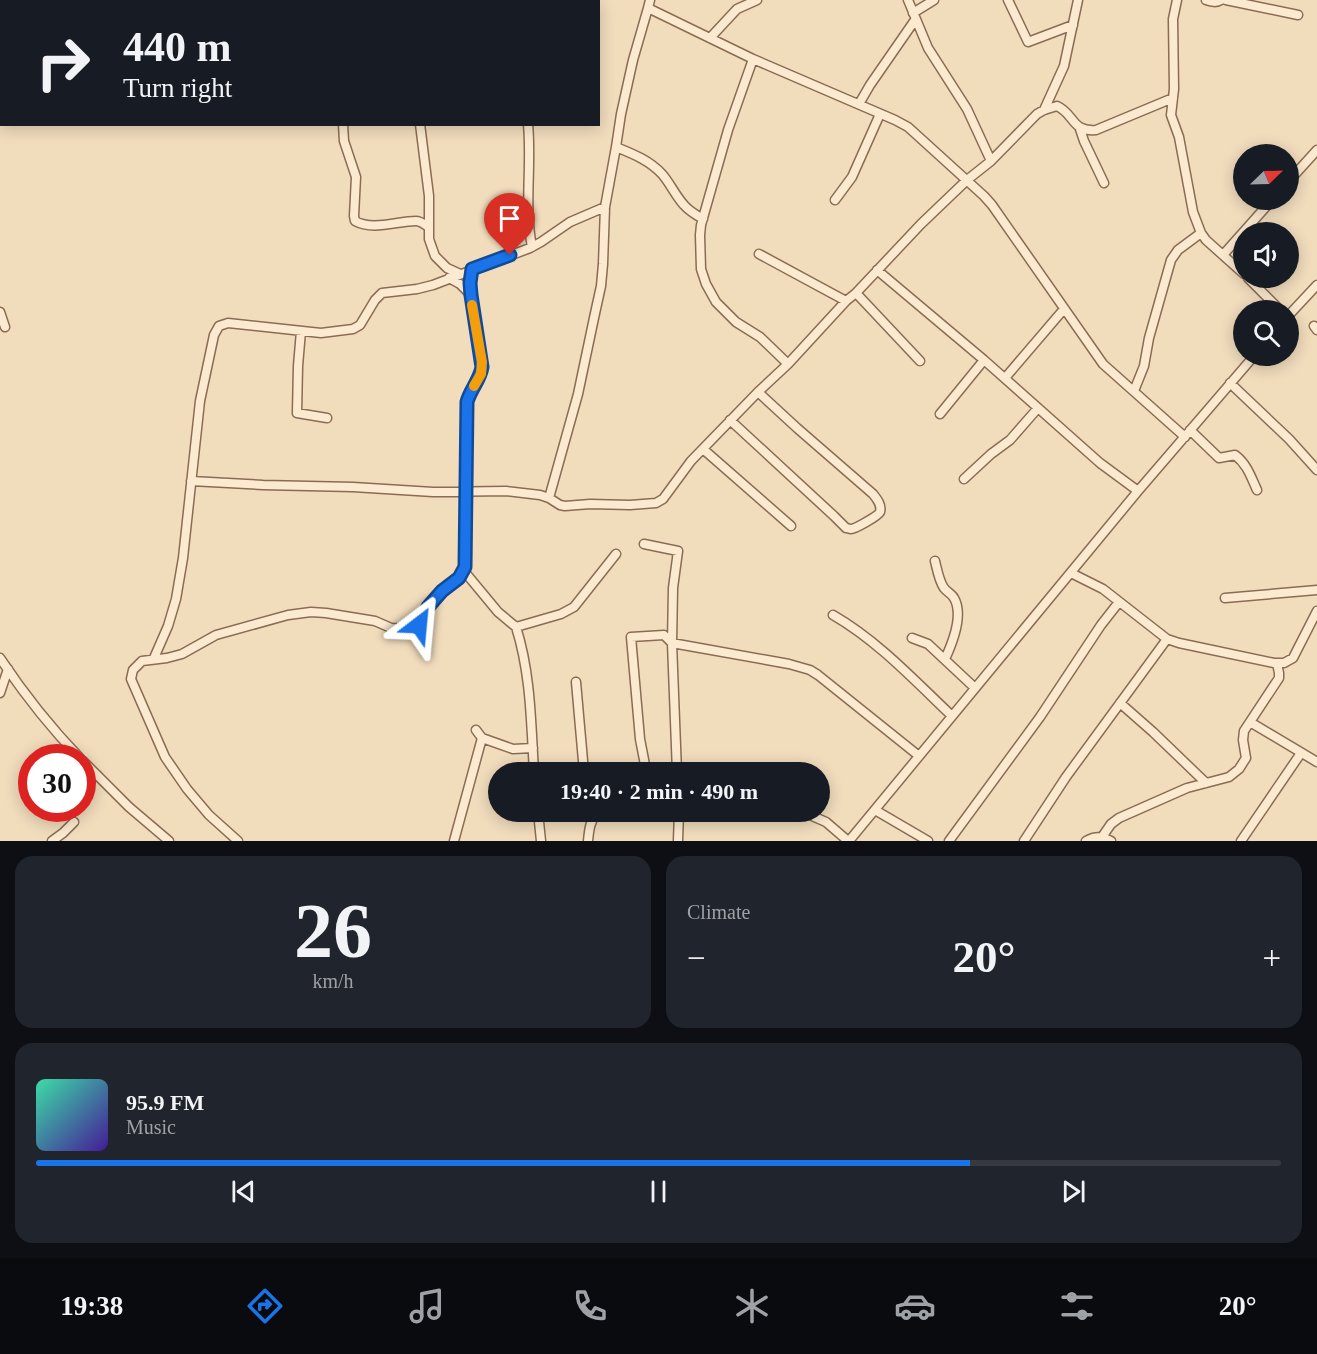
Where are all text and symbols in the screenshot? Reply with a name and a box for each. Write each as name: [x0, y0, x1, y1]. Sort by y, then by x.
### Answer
icon: right: [24, 24, 102, 102]
text: 440 m: [123, 24, 232, 70]
text: Turn right: [123, 73, 232, 103]
north arrow: [1233, 144, 1299, 210]
map controls: [1233, 144, 1299, 366]
pin: [484, 193, 535, 255]
icon: arrive: [493, 202, 526, 235]
button: sound: [1233, 222, 1299, 288]
button: search: [1233, 300, 1299, 366]
position arrow: [387, 593, 451, 657]
speed limit sign: 30: [18, 744, 96, 822]
text: 19:40 · 2 min · 490 m: [560, 779, 758, 804]
text: 26: [294, 887, 372, 974]
text: Climate: [687, 901, 750, 923]
text: 20°: [953, 932, 1016, 982]
text: −: [687, 940, 706, 976]
text: +: [1262, 940, 1281, 976]
text: km/h: [312, 970, 354, 992]
text: 95.9 FM: [126, 1090, 204, 1115]
text: Music: [126, 1116, 176, 1138]
icon: previous: [227, 1175, 260, 1208]
icon: pause: [642, 1175, 675, 1208]
icon: next: [1057, 1175, 1090, 1208]
icon: directions: [244, 1285, 286, 1327]
icon: music: [406, 1285, 448, 1327]
icon: phone: [569, 1285, 611, 1327]
icon: climate: [731, 1285, 773, 1327]
icon: car: [894, 1285, 936, 1327]
icon: filters: [1056, 1285, 1098, 1327]
text: 19:38: [60, 1291, 123, 1321]
text: 20°: [1219, 1291, 1257, 1321]

